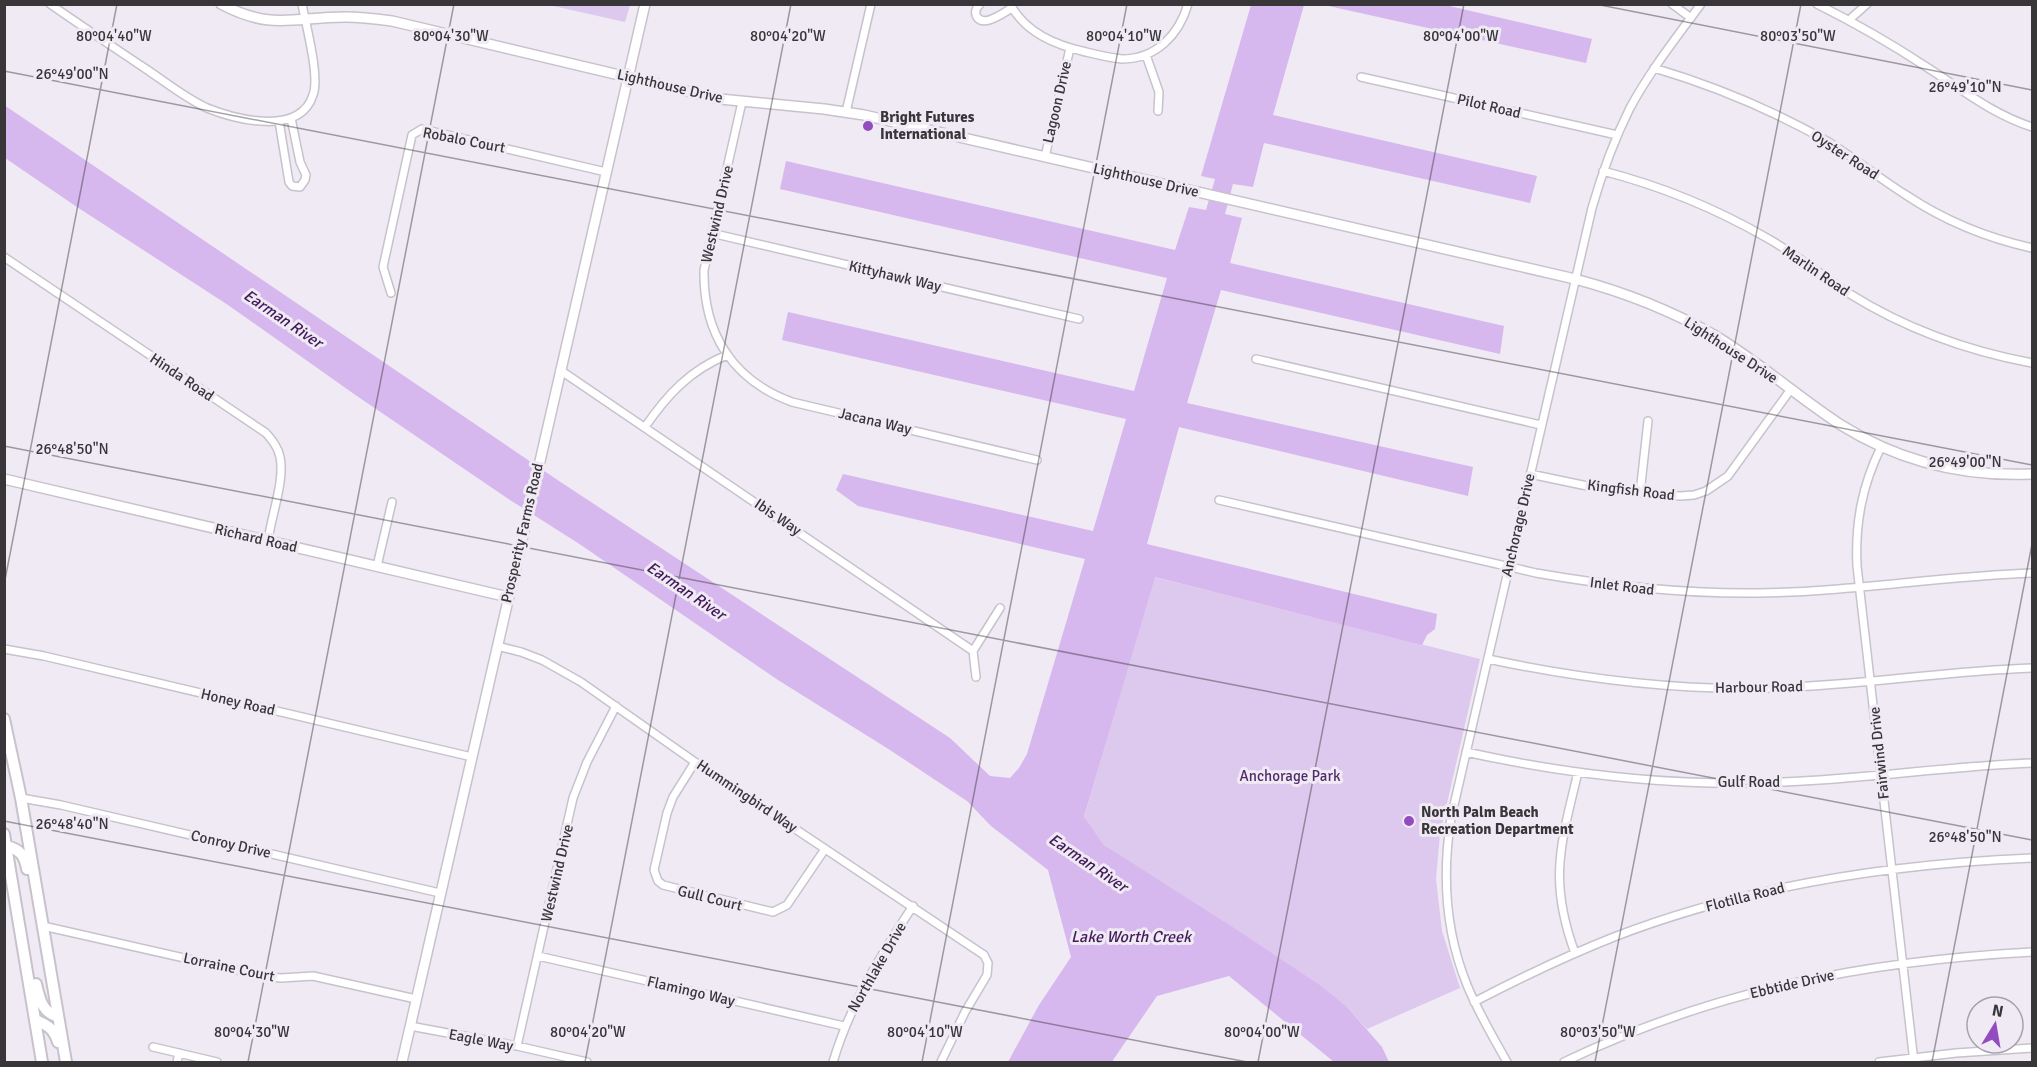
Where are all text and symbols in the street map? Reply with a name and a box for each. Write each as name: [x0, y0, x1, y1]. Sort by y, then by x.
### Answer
text: 80°04'40"W: [76, 27, 152, 45]
text: 80°04'30"W: [413, 27, 489, 45]
text: 80°04'20"W: [750, 27, 826, 45]
text: 80°04'10"W: [1086, 27, 1162, 45]
text: 80°04'00"W: [1423, 27, 1499, 45]
text: 80°03'50"W: [1760, 27, 1836, 45]
street label: Lagoon Drive: [1039, 59, 1075, 145]
text: 26°49'00"N: [35, 65, 109, 83]
street label: Lighthouse Drive: [615, 65, 725, 107]
text: 26°49'10"N: [1928, 78, 2002, 96]
street label: Pilot Road: [1455, 90, 1523, 122]
place label: Bright Futures International: [880, 108, 975, 143]
marker: Bright Futures International: [861, 119, 875, 133]
street label: Robalo Court: [421, 123, 507, 157]
street label: Oyster Road: [1808, 126, 1882, 184]
street label: Lighthouse Drive: [1091, 159, 1201, 201]
street label: Westwind Drive: [697, 163, 737, 265]
street label: Marlin Road: [1779, 242, 1853, 300]
street label: Kittyhawk Way: [847, 257, 943, 295]
water label: Earman River: [240, 285, 328, 354]
street label: Lighthouse Drive: [1681, 313, 1781, 387]
street label: Hinda Road: [147, 349, 217, 405]
street label: Jacana Way: [837, 404, 913, 438]
text: 26°48'50"N: [35, 440, 109, 458]
text: 26°49'00"N: [1928, 453, 2002, 471]
street label: Prosperity Farms Road: [497, 461, 547, 605]
street label: Anchorage Drive: [1497, 472, 1539, 578]
street label: Kingfish Road: [1586, 476, 1676, 504]
street label: Ibis Way: [751, 495, 805, 539]
street label: Richard Road: [213, 520, 299, 556]
water label: Earman River: [643, 557, 731, 626]
street label: Inlet Road: [1589, 573, 1655, 599]
street label: Harbour Road: [1715, 677, 1803, 697]
street label: Honey Road: [199, 685, 277, 719]
street label: Fairwind Drive: [1865, 706, 1893, 800]
street label: Hummingbird Way: [693, 756, 801, 836]
park label: Anchorage Park: [1240, 767, 1341, 785]
street label: Gulf Road: [1718, 773, 1780, 791]
place label: North Palm Beach Recreation Department: [1421, 803, 1574, 838]
marker: North Palm Beach Recreation Department: [1402, 814, 1416, 828]
text: 26°48'40"N: [35, 815, 109, 833]
street label: Westwind Drive: [537, 822, 577, 924]
street label: Conroy Drive: [189, 826, 273, 862]
text: 26°48'50"N: [1928, 828, 2002, 846]
water label: Earman River: [1045, 829, 1133, 898]
street label: Flotilla Road: [1704, 878, 1786, 916]
street label: Gull Court: [676, 881, 744, 915]
street label: Northlake Drive: [844, 919, 910, 1015]
water label: Lake Worth Creek: [1071, 927, 1193, 947]
street label: Lorraine Court: [182, 949, 276, 985]
street label: Ebbtide Drive: [1748, 966, 1836, 1002]
street label: Flamingo Way: [645, 972, 737, 1010]
north arrow: [1965, 995, 2025, 1055]
text: N: [1990, 1000, 2005, 1022]
text: 80°04'30"W: [214, 1023, 290, 1041]
text: 80°04'20"W: [550, 1023, 626, 1041]
text: 80°04'10"W: [887, 1023, 963, 1041]
text: 80°04'00"W: [1224, 1023, 1300, 1041]
text: 80°03'50"W: [1560, 1023, 1636, 1041]
street label: Eagle Way: [447, 1025, 515, 1055]

